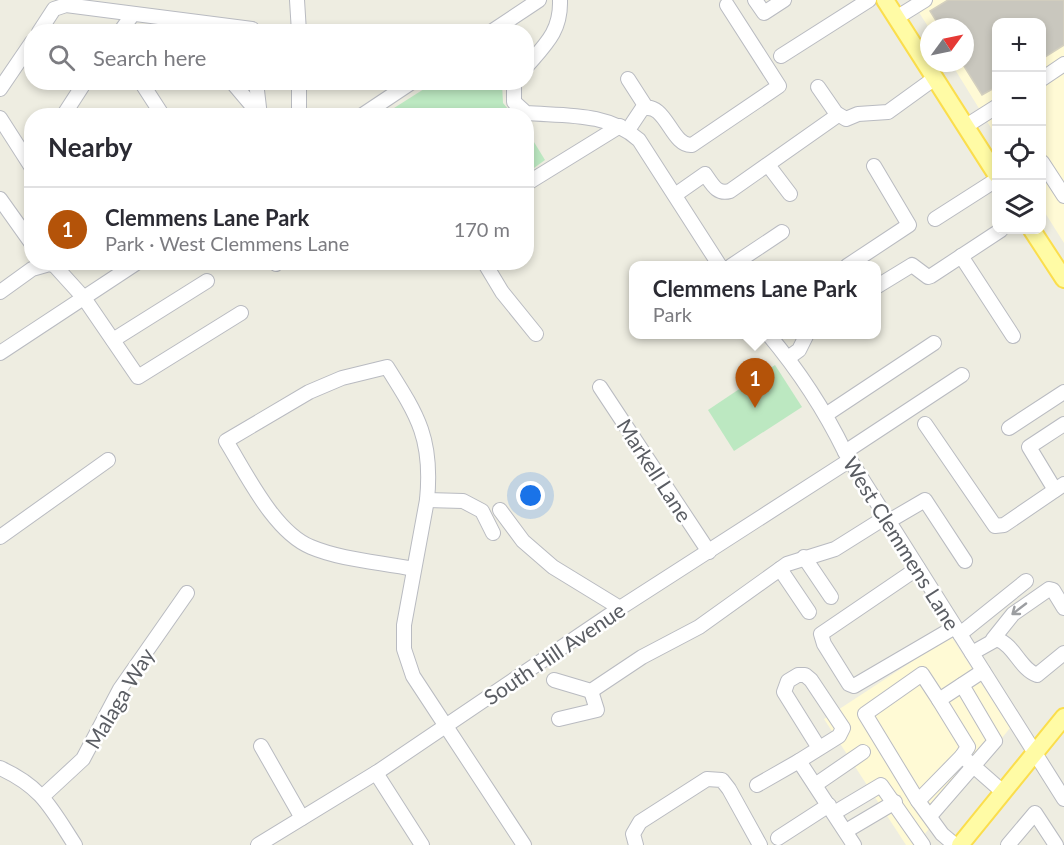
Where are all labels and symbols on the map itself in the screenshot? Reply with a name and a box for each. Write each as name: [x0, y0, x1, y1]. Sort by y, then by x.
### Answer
north arrow: [920, 18, 974, 72]
pin: 1: [736, 358, 774, 408]
street label: Markell Lane: [612, 414, 698, 526]
street label: West Clemmens Lane: [839, 452, 965, 634]
your location: [516, 481, 545, 510]
street label: South Hill Avenue: [479, 597, 629, 709]
one-way arrow: [1012, 603, 1028, 616]
street label: Malaga Way: [79, 643, 159, 753]

